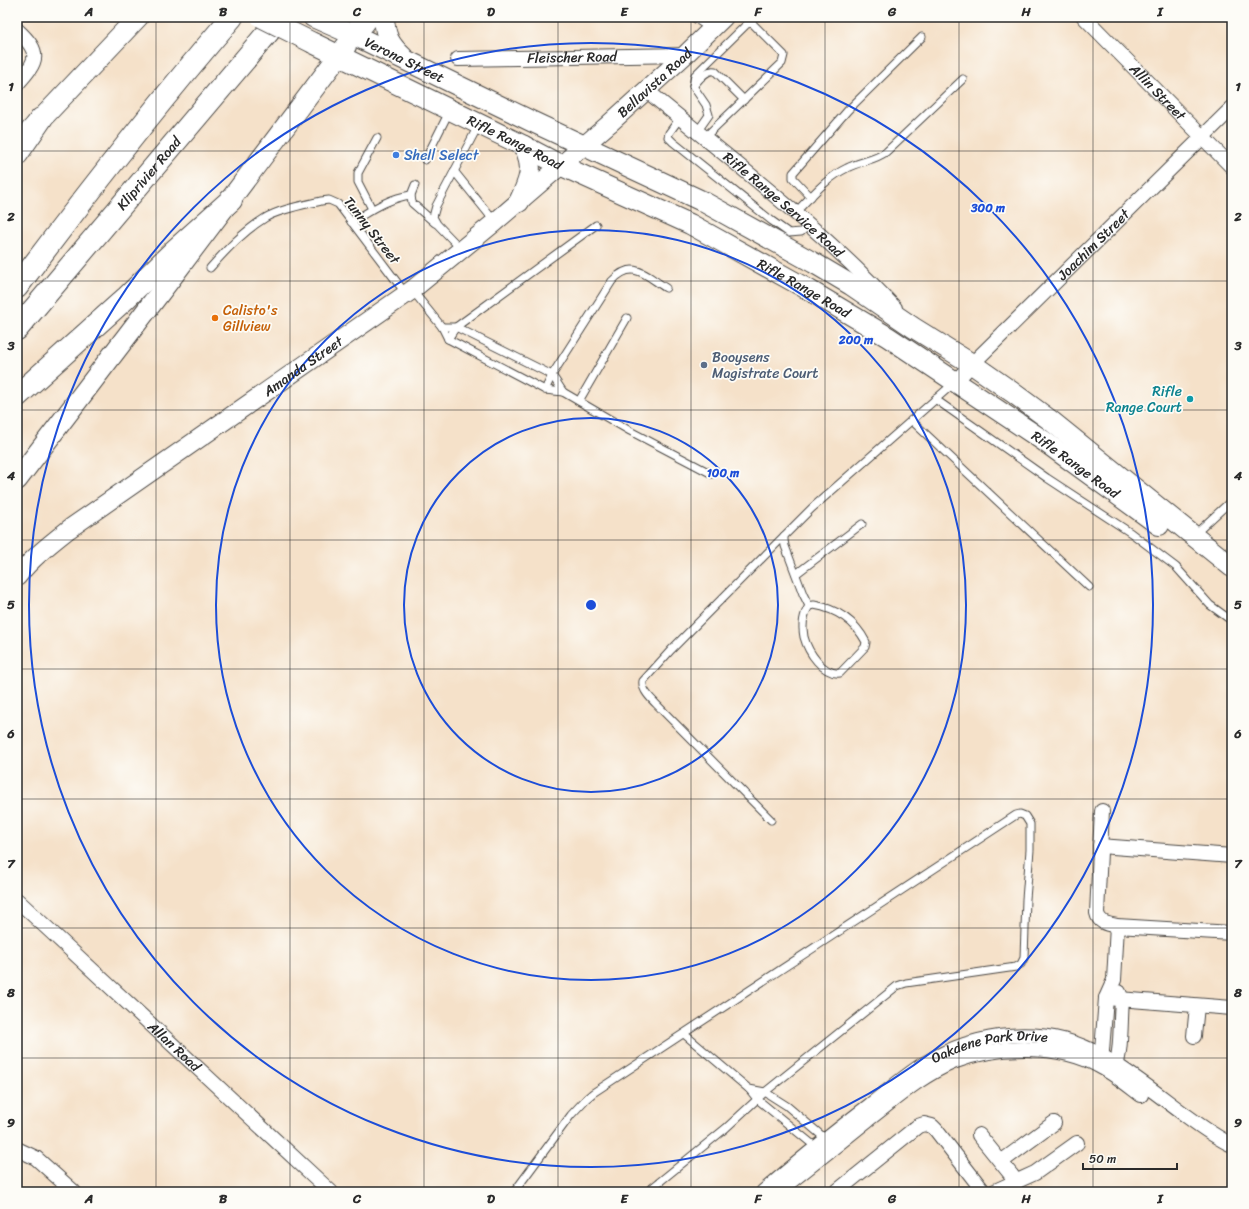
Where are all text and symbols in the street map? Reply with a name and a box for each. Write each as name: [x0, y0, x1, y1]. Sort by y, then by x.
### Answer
text: A: [84, 0, 93, 23]
text: B: [219, 0, 228, 23]
text: C: [352, 0, 362, 23]
text: D: [487, 0, 495, 23]
text: E: [620, 0, 629, 23]
text: F: [753, 0, 762, 23]
text: G: [887, 0, 897, 23]
text: H: [1020, 0, 1031, 23]
text: I: [1156, 0, 1164, 23]
street label: Verona Street: [360, 30, 449, 90]
street label: Bellavista Road: [611, 41, 700, 124]
street label: Fleischer Road: [527, 44, 619, 71]
street label: Allin Street: [1122, 57, 1193, 128]
text: 1: [8, 75, 14, 98]
text: 1: [1235, 75, 1241, 98]
street label: Rifle Range Road: [463, 108, 569, 178]
street label: Kliprivier Road: [110, 130, 189, 216]
place label: Shell Select: [404, 143, 480, 168]
street label: Rifle Range Service Road: [717, 145, 851, 265]
marker: Shell Select: [391, 150, 401, 160]
street label: Tunny Street: [337, 191, 407, 271]
text: 300 m: [970, 197, 1006, 219]
street label: Joachim Street: [1051, 202, 1137, 288]
text: 2: [6, 205, 15, 228]
text: 2: [1233, 205, 1242, 228]
street label: Rifle Range Road: [752, 252, 857, 326]
place label: Calisto's Gillview: [223, 298, 278, 339]
marker: Calisto's Gillview: [210, 313, 220, 323]
street label: Amanda Street: [257, 329, 350, 404]
text: 200 m: [838, 329, 874, 351]
text: 3: [6, 334, 15, 357]
text: 3: [1233, 334, 1242, 357]
place label: Booysens Magistrate Court: [712, 345, 818, 386]
marker: Booysens Magistrate Court: [699, 360, 709, 370]
place label: Rifle Range Court: [1106, 379, 1182, 420]
marker: Rifle Range Court: [1185, 394, 1195, 404]
street label: Rifle Range Road: [1026, 424, 1126, 506]
text: 100 m: [707, 462, 740, 484]
text: 4: [6, 464, 16, 487]
text: 4: [1233, 464, 1243, 487]
text: 5: [7, 593, 15, 616]
text: 5: [1234, 593, 1242, 616]
centre of rings: [584, 598, 598, 612]
text: 6: [6, 722, 15, 745]
text: 6: [1233, 722, 1242, 745]
text: 7: [7, 852, 16, 875]
text: 7: [1234, 852, 1243, 875]
text: 8: [6, 981, 15, 1004]
text: 8: [1233, 981, 1242, 1004]
street label: Allan Road: [141, 1015, 208, 1079]
street label: Oakdene Park Drive: [926, 1023, 1049, 1071]
text: 9: [7, 1111, 15, 1134]
text: 9: [1234, 1111, 1242, 1134]
scale bar: [1083, 1145, 1177, 1171]
text: 50 m: [1089, 1148, 1116, 1170]
text: A: [84, 1187, 93, 1209]
text: B: [219, 1187, 228, 1209]
text: C: [352, 1187, 362, 1209]
text: D: [487, 1187, 495, 1209]
text: E: [620, 1187, 629, 1209]
text: F: [753, 1187, 762, 1209]
text: G: [887, 1187, 897, 1209]
text: H: [1020, 1187, 1031, 1209]
text: I: [1156, 1187, 1164, 1209]

